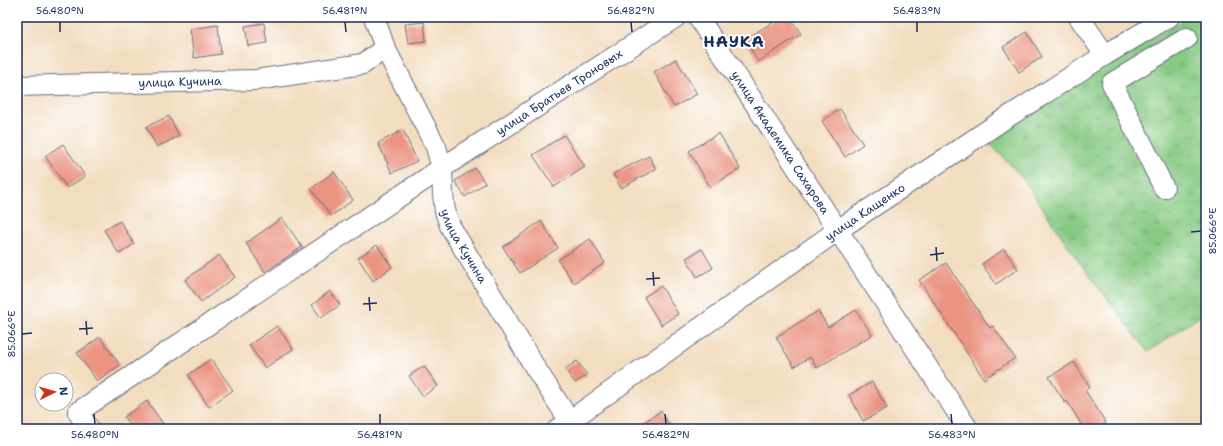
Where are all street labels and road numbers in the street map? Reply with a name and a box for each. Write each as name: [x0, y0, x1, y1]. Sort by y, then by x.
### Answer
street label: улица Братьев Троновых: [493, 46, 626, 139]
street label: улица Академика Сахарова: [727, 68, 833, 218]
street label: улица Кучина: [138, 73, 222, 91]
street label: улица Кащенко: [822, 179, 908, 245]
street label: улица Кучина: [437, 207, 491, 287]

